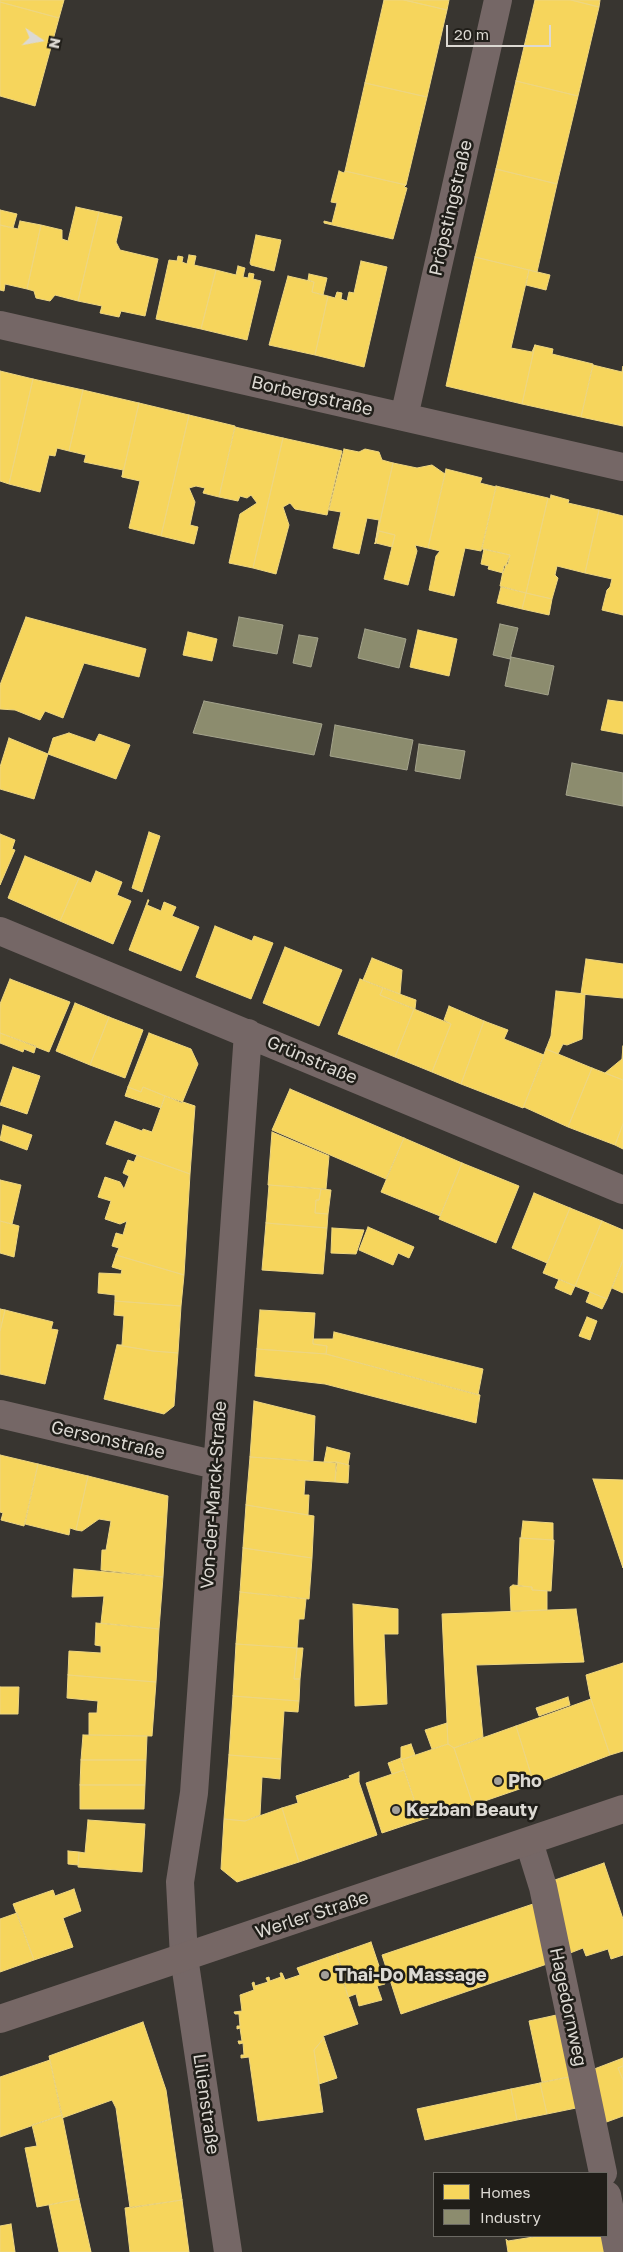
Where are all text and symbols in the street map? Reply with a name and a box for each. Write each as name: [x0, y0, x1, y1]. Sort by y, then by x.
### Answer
north arrow: [15, 15, 65, 65]
scale bar: [448, 15, 553, 47]
text: 20 m: [454, 25, 489, 43]
text: N: [46, 36, 65, 50]
street label: Pröpstingstraße: [425, 138, 477, 278]
street label: Borbergstraße: [249, 372, 375, 420]
street label: Grünstraße: [263, 1031, 361, 1089]
street label: Von-der-Marck-Straße: [197, 1400, 231, 1590]
street label: Gersonstraße: [49, 1416, 167, 1464]
place label: Pho: [508, 1770, 542, 1792]
marker: Pho: [492, 1775, 504, 1787]
place label: Kezban Beauty: [406, 1799, 538, 1821]
marker: Kezban Beauty: [390, 1804, 402, 1816]
street label: Werler Straße: [253, 1887, 371, 1943]
street label: Hagedornweg: [545, 1946, 591, 2068]
place label: Thai-Do Massage: [335, 1964, 487, 1986]
marker: Thai-Do Massage: [319, 1969, 331, 1981]
street label: Lilienstraße: [188, 2052, 224, 2156]
legend: [433, 2172, 608, 2237]
text: Homes: [480, 2183, 530, 2201]
text: Industry: [480, 2208, 541, 2226]

